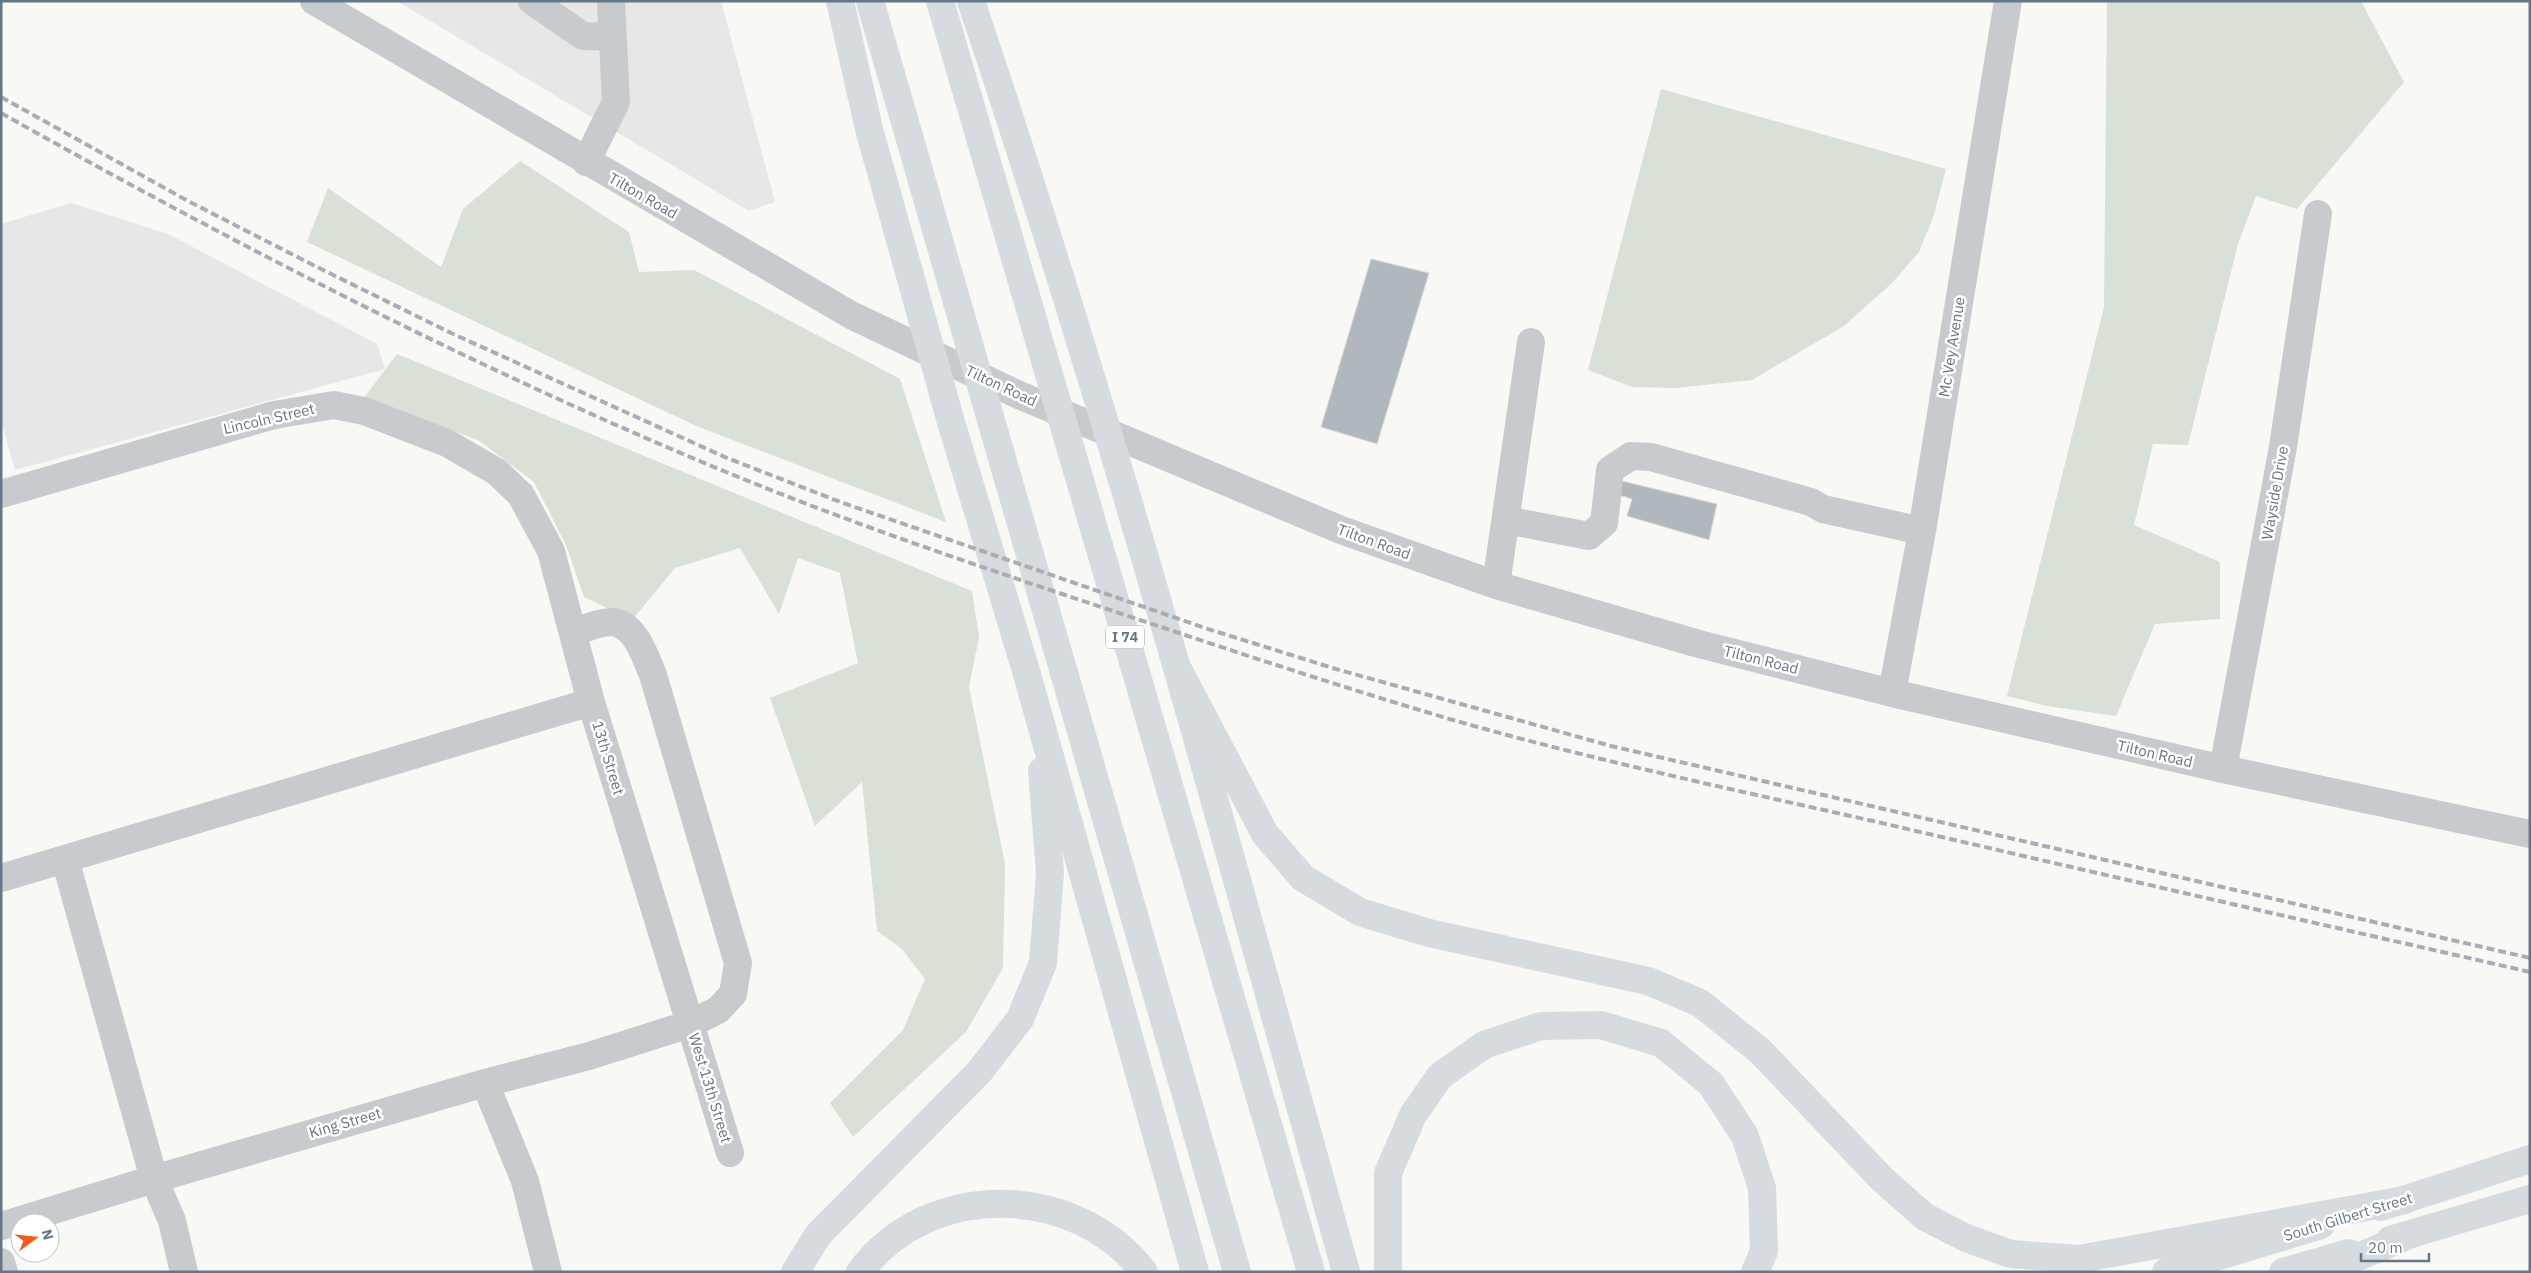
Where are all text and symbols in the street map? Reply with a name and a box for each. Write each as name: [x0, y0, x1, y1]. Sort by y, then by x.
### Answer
street label: Tilton Road: [605, 168, 681, 223]
street label: Mc Vey Avenue: [1934, 295, 1969, 398]
street label: Tilton Road: [963, 361, 1040, 410]
street label: Lincoln Street: [221, 399, 316, 438]
street label: Wayside Drive: [2257, 445, 2292, 541]
street label: Tilton Road: [1335, 520, 1413, 564]
road number: I 74: [1106, 626, 1144, 649]
street label: Tilton Road: [1722, 641, 1801, 678]
street label: 13th Street: [588, 719, 629, 797]
street label: Tilton Road: [2116, 736, 2195, 771]
street label: West 13th Street: [685, 1031, 736, 1145]
street label: King Street: [306, 1103, 383, 1142]
street label: South Gilbert Street: [2281, 1188, 2415, 1245]
north arrow: [10, 1213, 60, 1263]
text: N: [38, 1227, 58, 1242]
scale bar: [2361, 1230, 2428, 1262]
text: 20 m: [2368, 1238, 2403, 1257]

